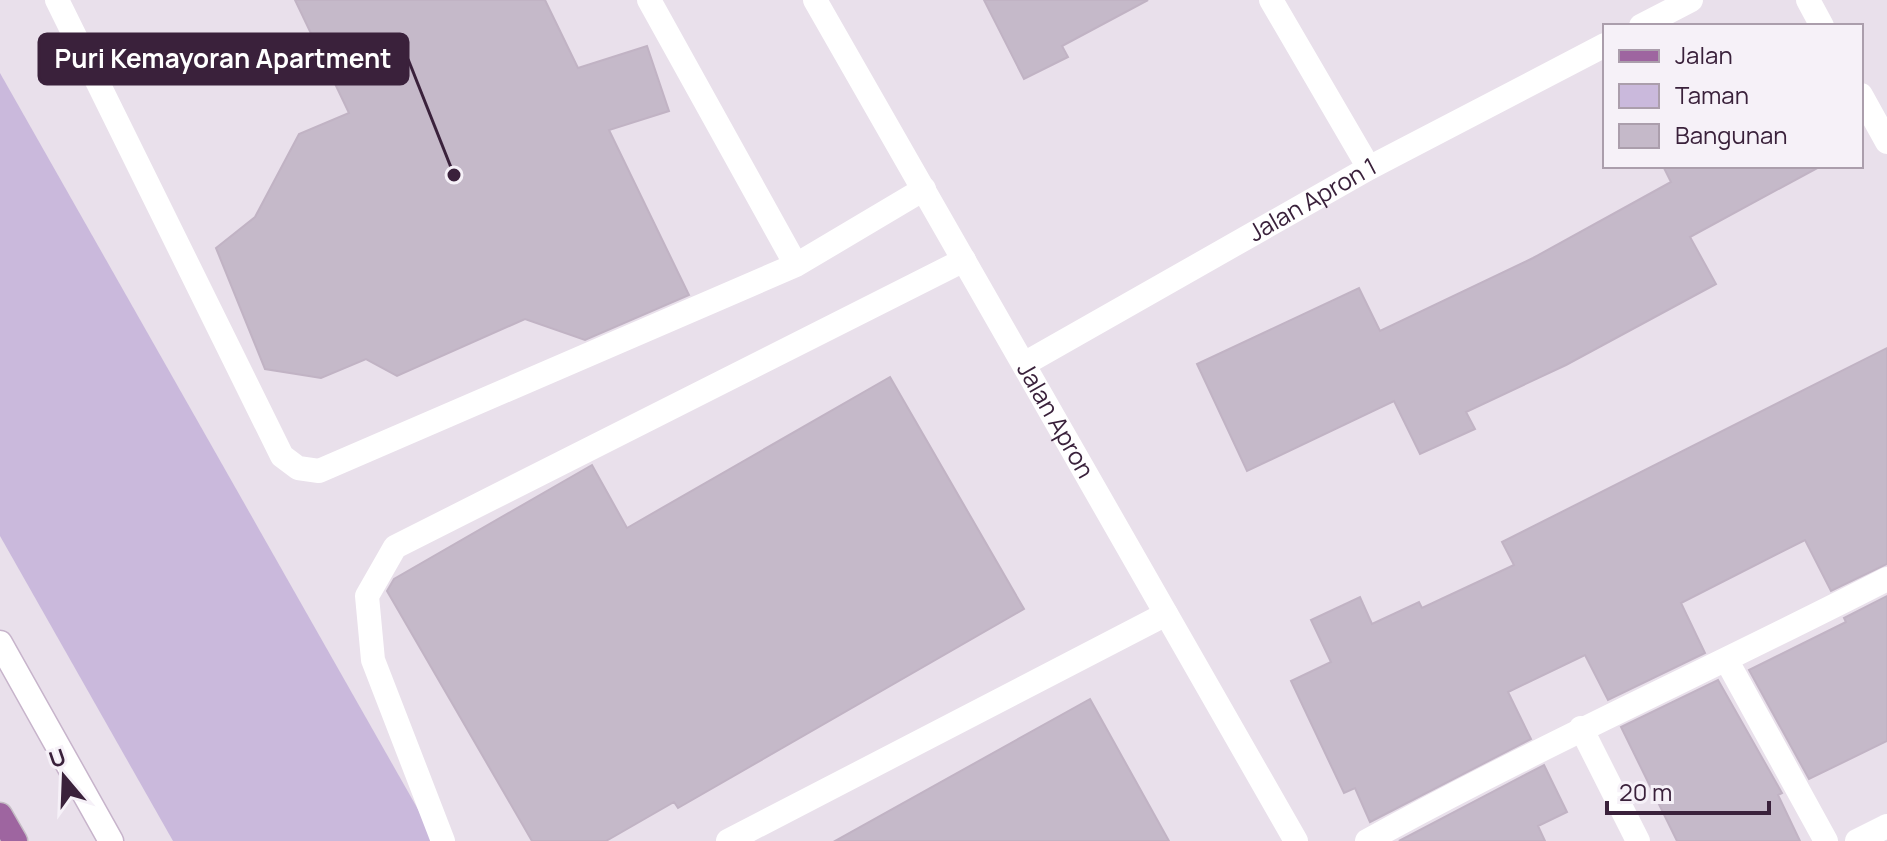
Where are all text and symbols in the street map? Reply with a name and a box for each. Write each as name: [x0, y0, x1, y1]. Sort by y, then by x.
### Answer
legend: [1603, 24, 1863, 168]
callout: Puri Kemayoran Apartment: [39, 34, 408, 84]
text: Jalan: [1675, 38, 1733, 71]
text: Puri Kemayoran Apartment: [55, 40, 391, 76]
text: Taman: [1675, 78, 1749, 111]
text: Bangunan: [1675, 118, 1788, 151]
street label: Jalan Apron 1: [1242, 149, 1382, 248]
street label: Jalan Apron: [1010, 355, 1103, 483]
north arrow: [24, 737, 104, 817]
text: U: [45, 741, 70, 775]
scale bar: [1607, 765, 1769, 815]
text: 20 m: [1619, 775, 1672, 808]

